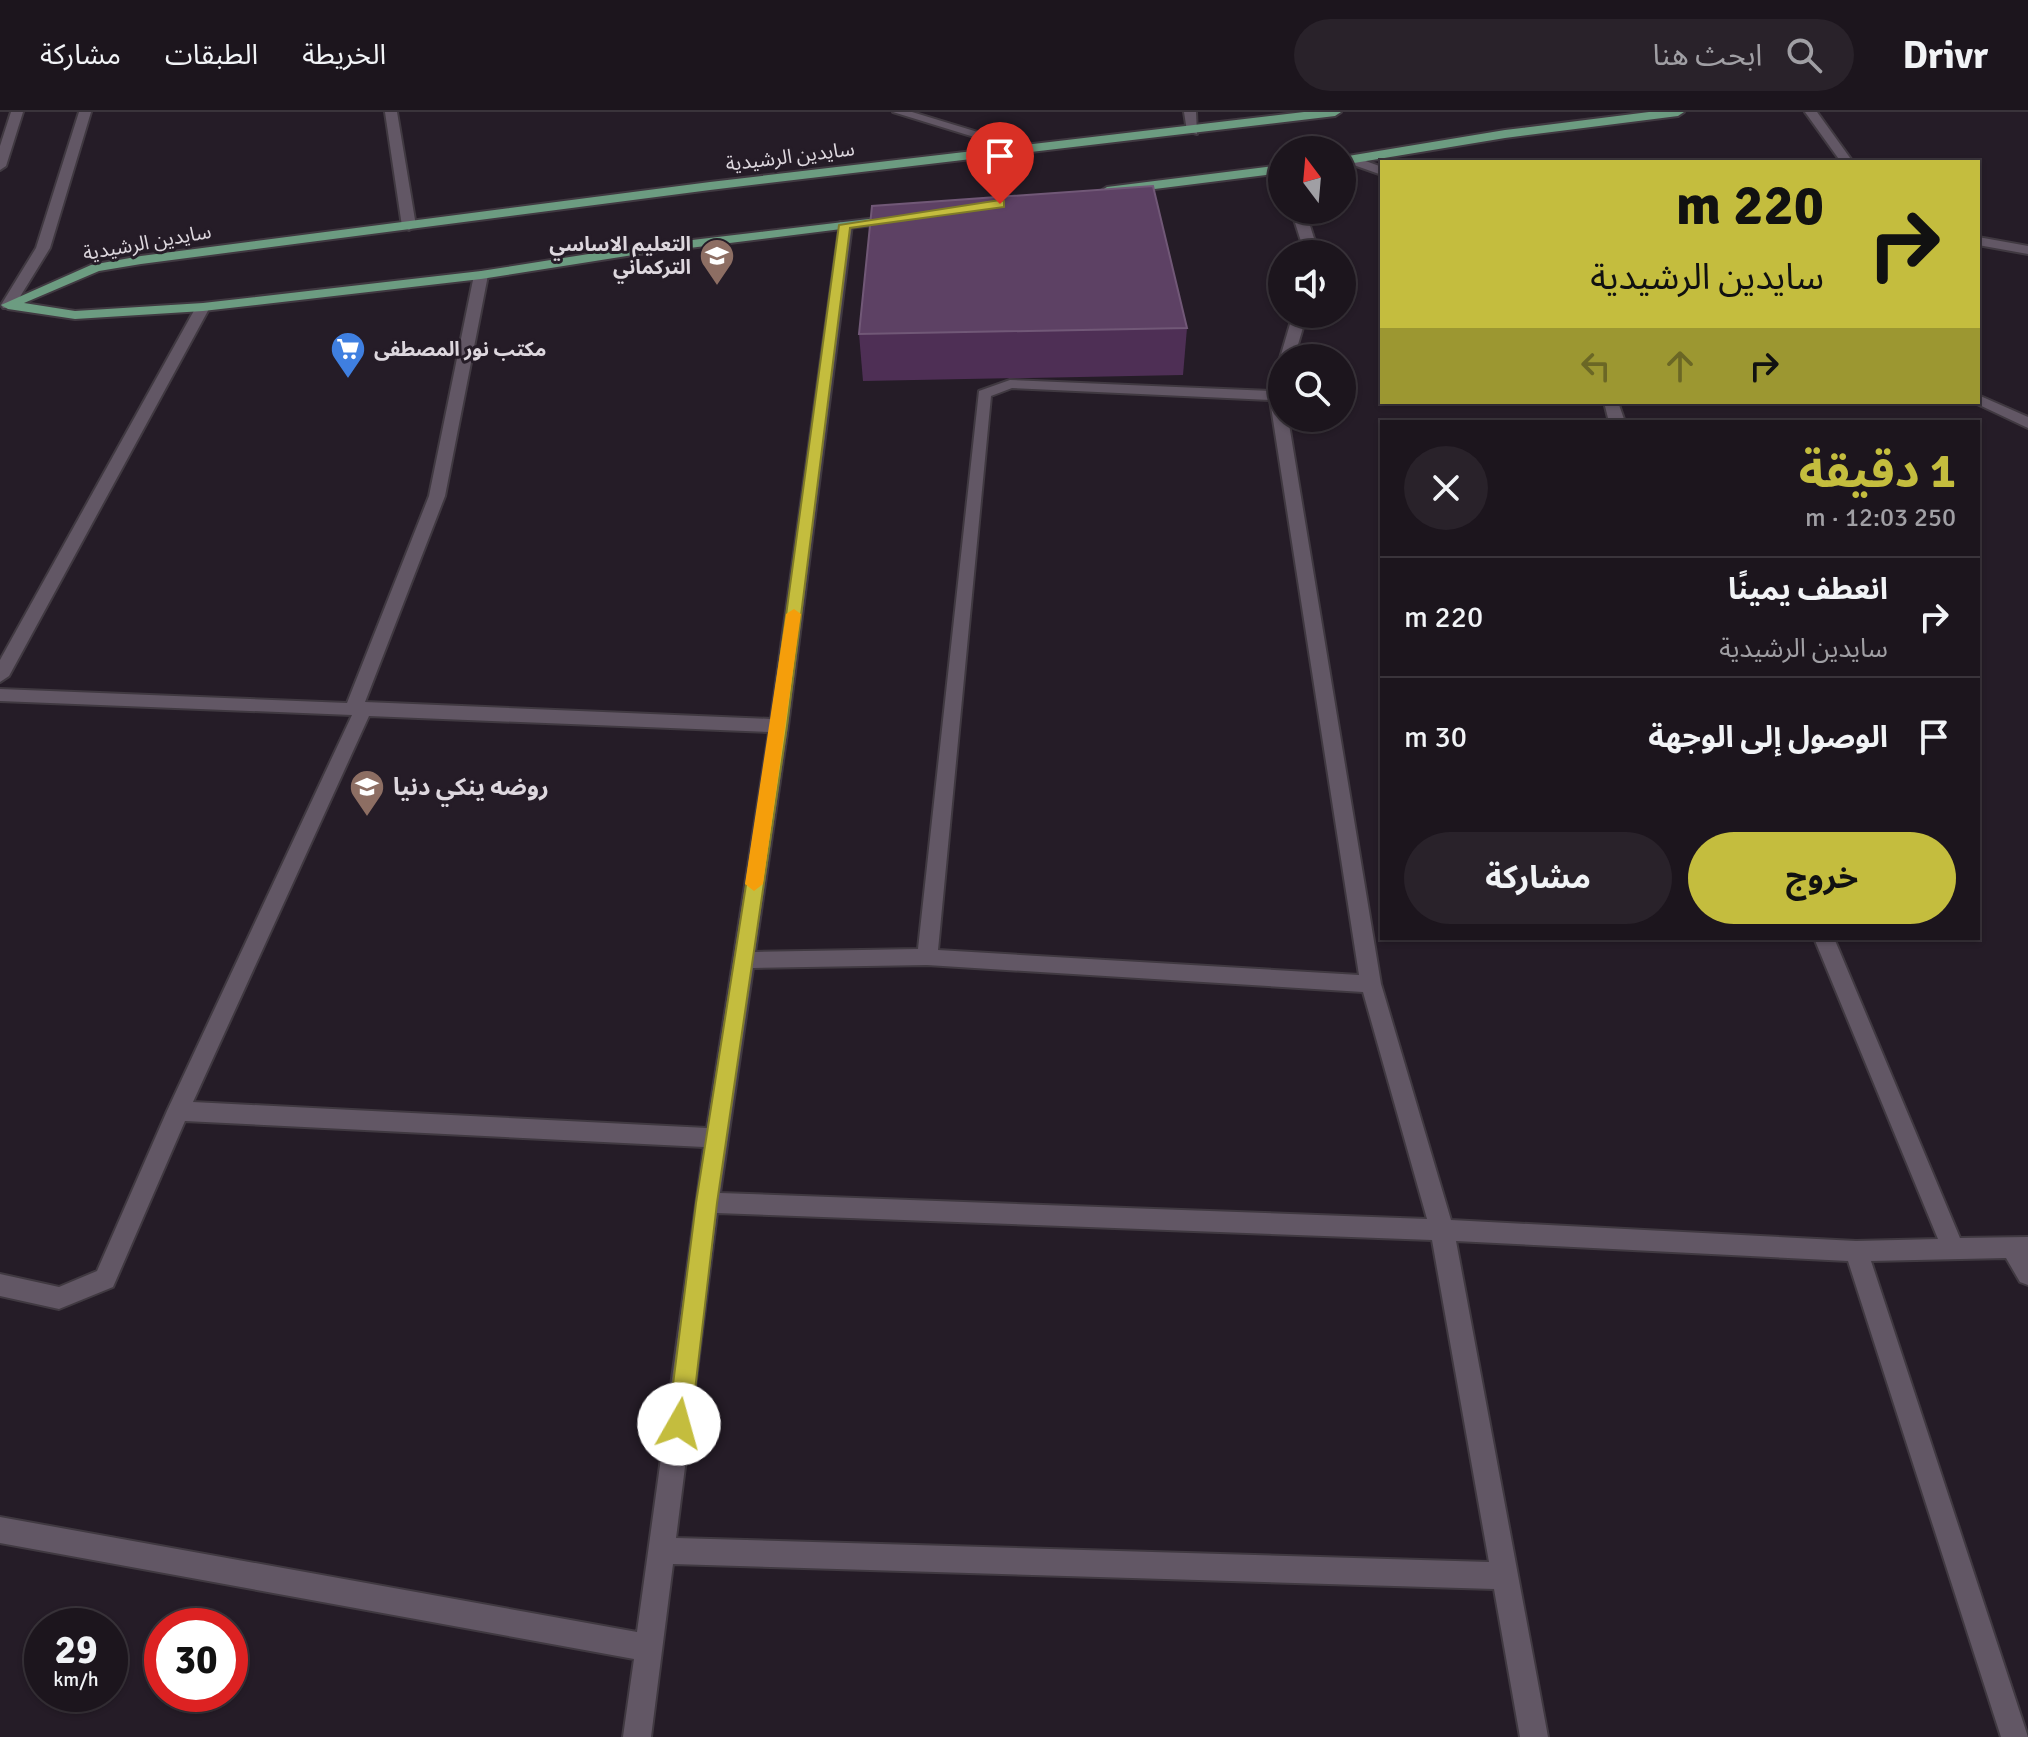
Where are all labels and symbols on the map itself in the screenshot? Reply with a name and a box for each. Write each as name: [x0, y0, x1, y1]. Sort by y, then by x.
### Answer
pin: [966, 122, 1034, 204]
street label: سايدين الرشيدية: [724, 136, 856, 177]
north arrow: [1268, 136, 1356, 224]
street label: سايدين الرشيدية: [81, 219, 213, 266]
place label: التعليم الاساسي التركماني: [549, 232, 691, 284]
school or university icon: التعليم الاساسي التركماني: [698, 237, 736, 287]
supermarket icon: مكتب نور المصطفى: [329, 330, 367, 380]
place label: مكتب نور المصطفى: [374, 337, 546, 362]
school or university icon: روضه ينكي دنيا: [348, 768, 386, 818]
place label: روضه ينكي دنيا: [393, 772, 549, 807]
position arrow: [637, 1382, 721, 1466]
speed limit sign: 30: [144, 1608, 248, 1712]

